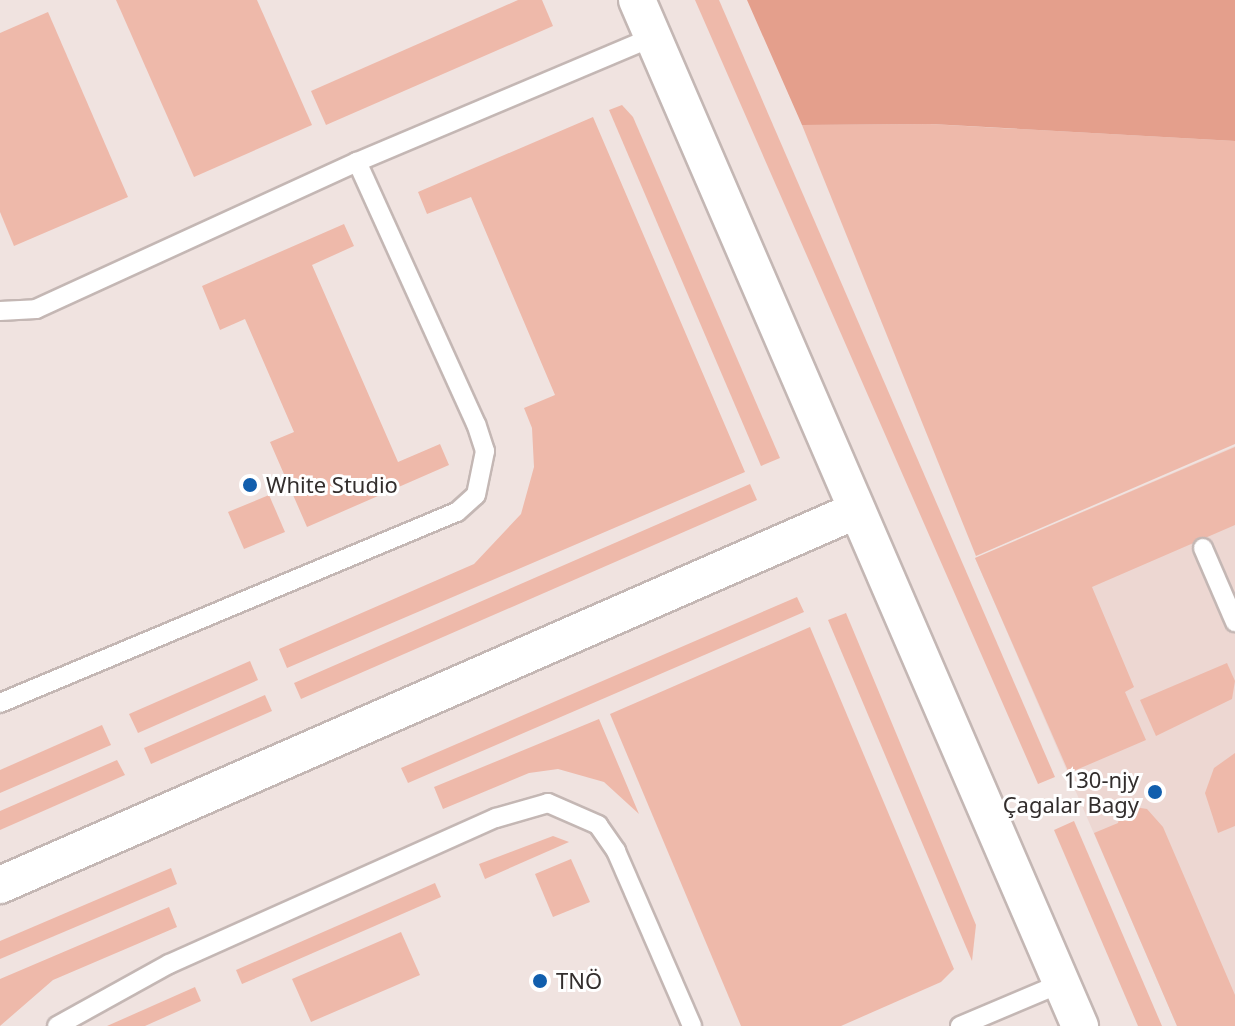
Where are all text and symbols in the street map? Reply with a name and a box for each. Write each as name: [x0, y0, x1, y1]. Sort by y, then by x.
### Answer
place label: White Studio: [266, 472, 398, 498]
marker: White Studio: [241, 476, 259, 494]
place label: 130-njy Çagalar Bagy: [1003, 766, 1139, 818]
marker: 130-njy Çagalar Bagy: [1146, 783, 1164, 801]
place label: TNÖ: [556, 968, 602, 994]
marker: TNÖ: [531, 972, 549, 990]

